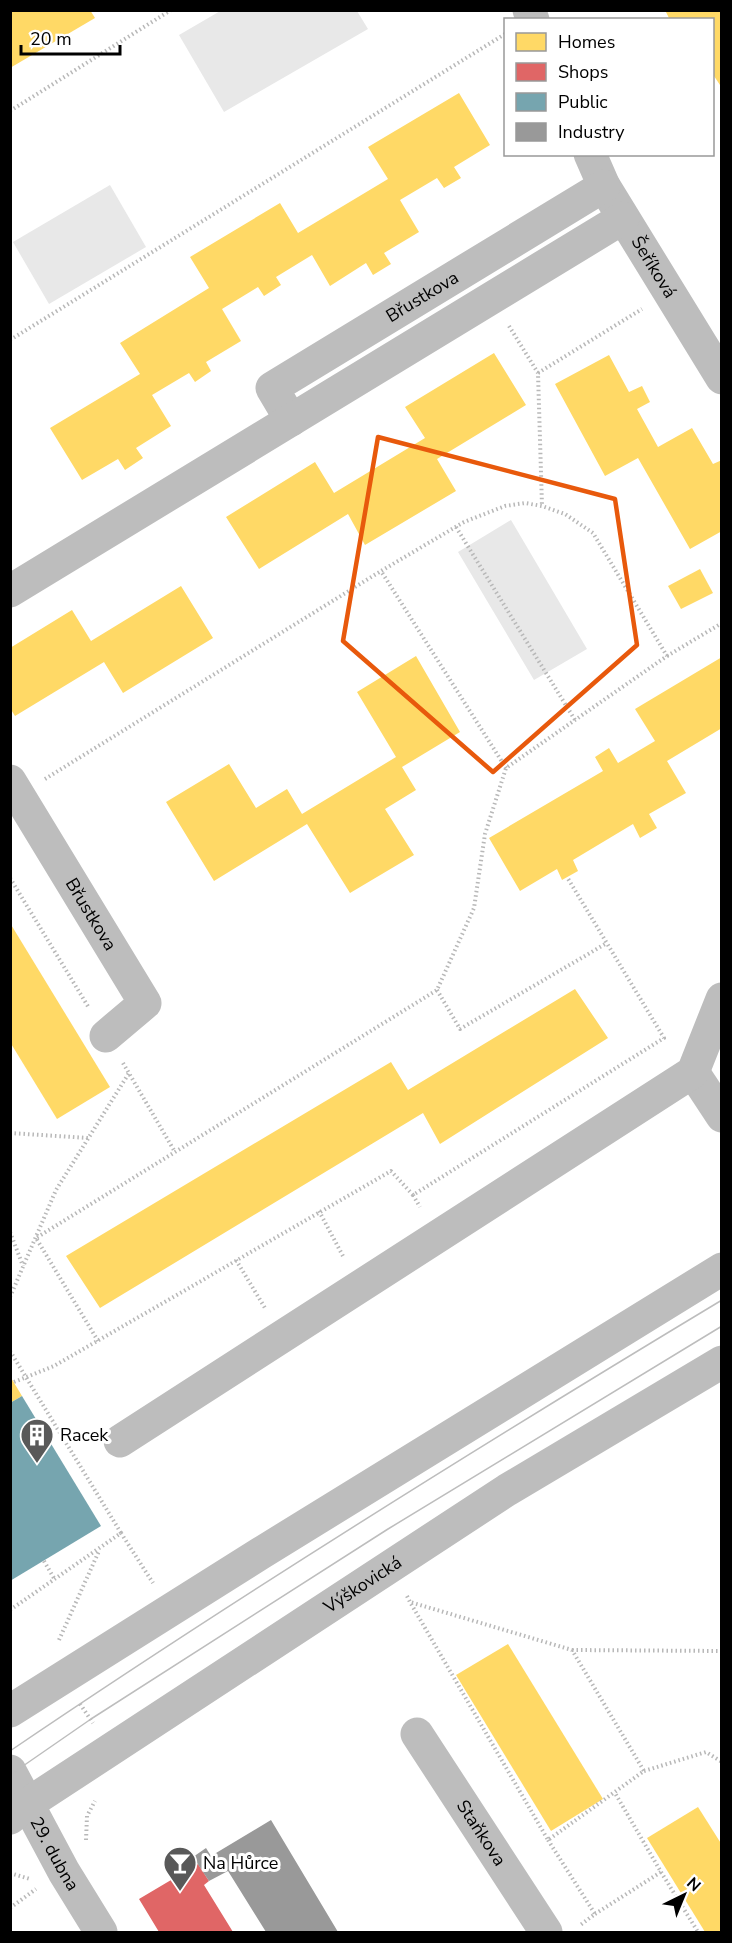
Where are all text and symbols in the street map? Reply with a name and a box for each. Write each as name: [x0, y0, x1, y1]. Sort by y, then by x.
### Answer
scale bar: [21, 18, 120, 56]
legend: [504, 18, 714, 156]
text: 20 m: [30, 27, 72, 51]
text: Homes: [558, 30, 615, 54]
text: Shops: [558, 60, 608, 84]
text: Public: [558, 90, 608, 114]
text: Industry: [558, 120, 625, 144]
street label: Šeříková: [626, 231, 682, 303]
street label: Břustkova: [381, 265, 463, 328]
street label: Břustkova: [60, 873, 122, 955]
building icon: Racek: [19, 1417, 55, 1464]
place label: Racek: [60, 1423, 109, 1447]
street label: Výškovická: [318, 1550, 406, 1619]
street label: Staňkova: [451, 1795, 512, 1871]
street label: 29. dubna: [25, 1812, 85, 1895]
bar icon: Na Hůrce: [162, 1845, 198, 1892]
place label: Na Hůrce: [203, 1851, 278, 1875]
north arrow: [654, 1865, 714, 1925]
text: N: [682, 1873, 705, 1897]

